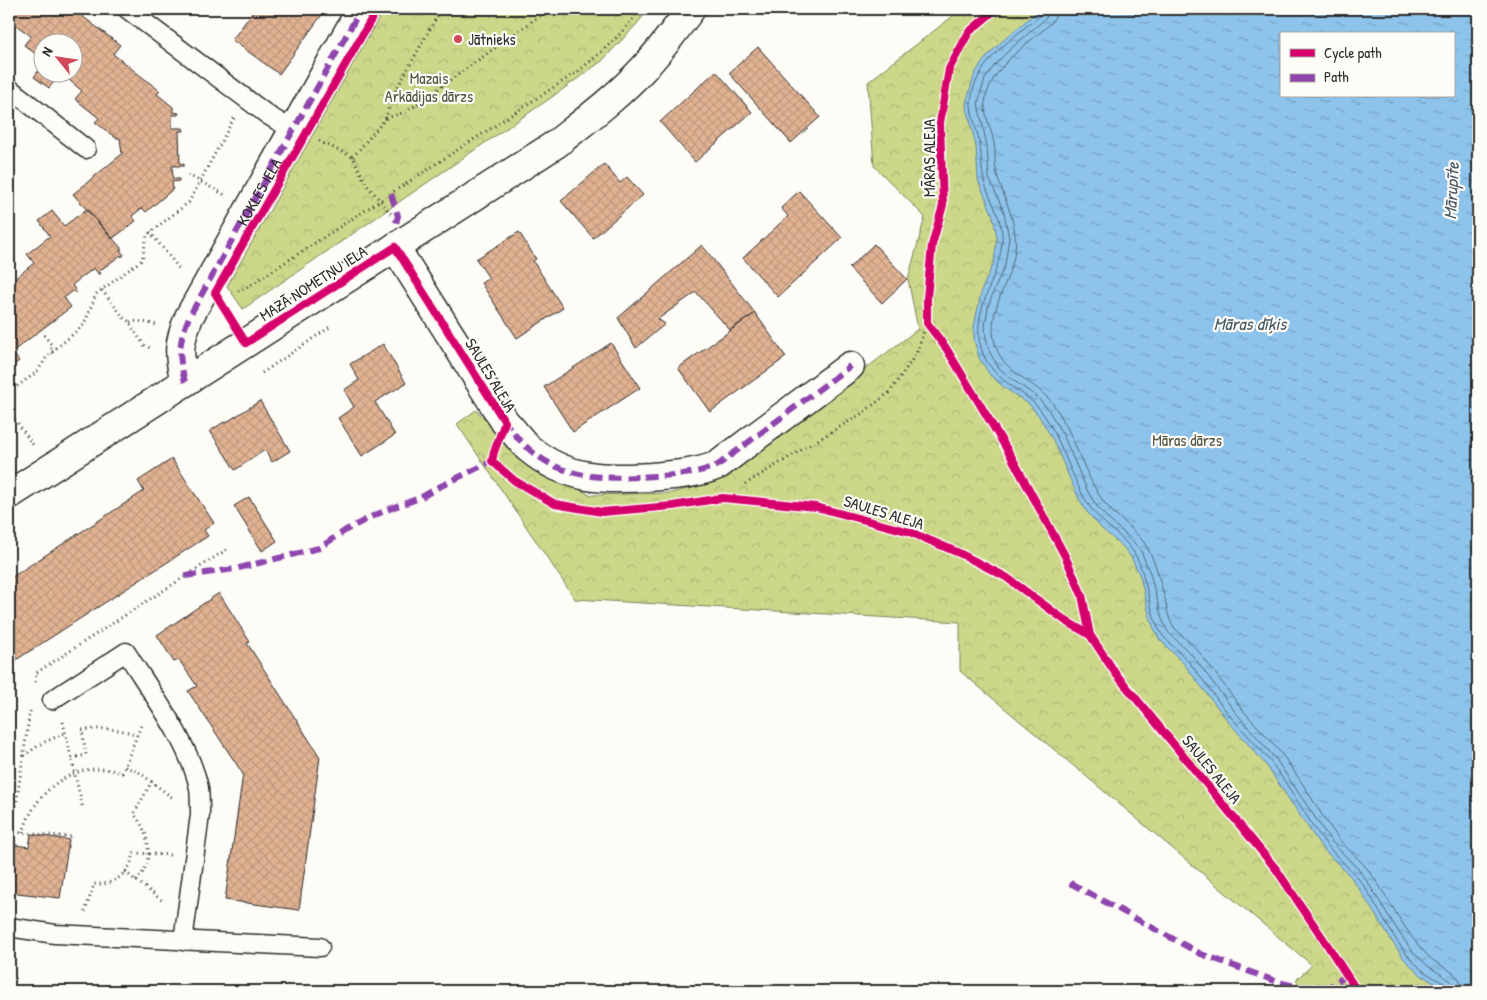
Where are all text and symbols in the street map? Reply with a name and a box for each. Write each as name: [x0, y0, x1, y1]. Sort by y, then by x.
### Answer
place label: Jātnieks: [468, 28, 516, 50]
north arrow: [32, 32, 82, 82]
legend: [1280, 32, 1454, 98]
marker: Jātnieks: [452, 33, 464, 45]
text: Cycle path: [1324, 42, 1382, 63]
text: N: [36, 43, 57, 59]
text: Path: [1324, 66, 1349, 87]
park label: Mazais Arkādijas dārzs: [385, 67, 473, 107]
street label: MĀRAS ALEJA: [918, 119, 940, 197]
street label: KOKLES IELA: [231, 154, 287, 230]
water label: Mārupīte: [1437, 161, 1465, 220]
street label: MAZĀ NOMETŅU IELA: [255, 240, 371, 326]
water label: Māras dīķis: [1214, 311, 1288, 336]
street label: SAULES ALEJA: [460, 334, 522, 416]
park label: Māras dārzs: [1152, 429, 1222, 451]
street label: SAULES ALEJA: [841, 489, 927, 535]
street label: SAULES ALEJA: [1177, 730, 1247, 808]

